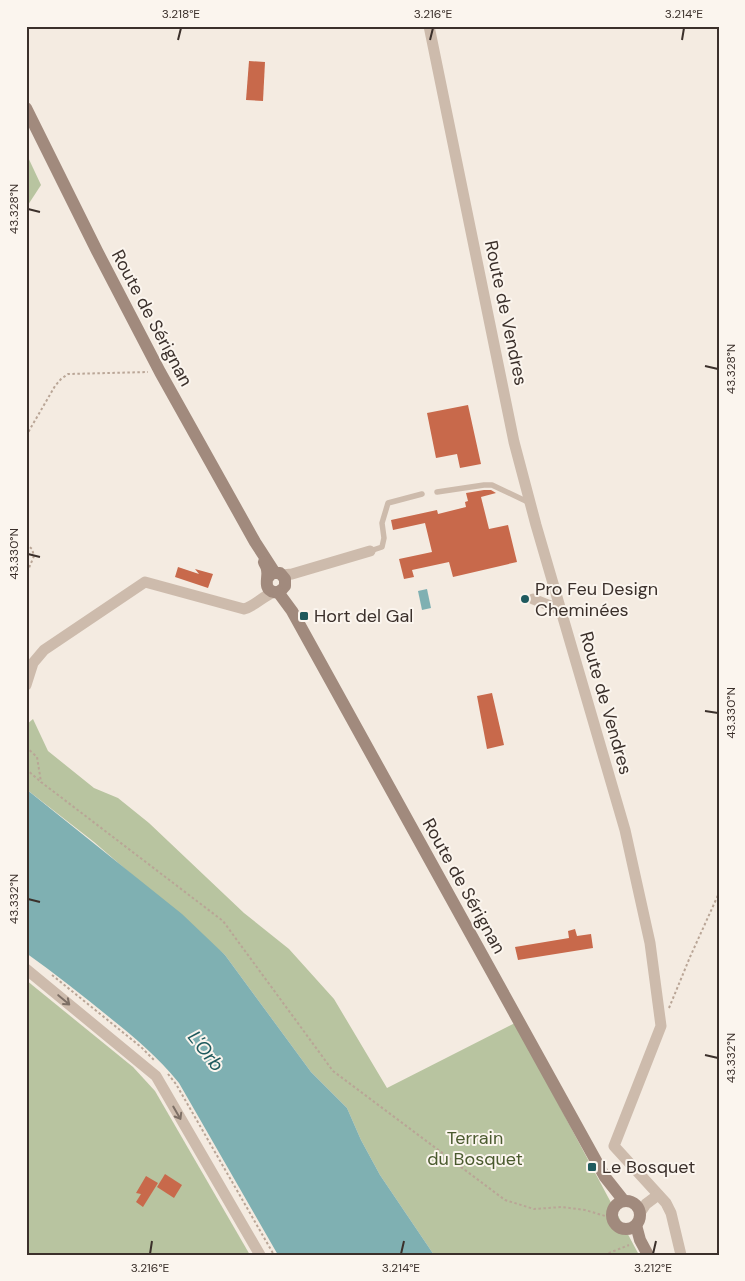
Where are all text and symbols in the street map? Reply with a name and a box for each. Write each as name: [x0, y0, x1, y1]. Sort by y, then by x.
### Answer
text: 3.218°E: [162, 6, 200, 22]
text: 3.216°E: [414, 6, 452, 22]
text: 3.214°E: [665, 6, 703, 22]
text: 43.328°N: [6, 184, 22, 234]
street label: Route de Vendres: [479, 238, 533, 388]
street label: Route de Sérignan: [106, 246, 198, 390]
text: 43.328°N: [723, 344, 739, 394]
text: 43.330°N: [6, 528, 22, 580]
place label: Pro Feu Design Cheminées: [535, 577, 658, 622]
marker: Pro Feu Design Cheminées: [519, 593, 531, 605]
place label: Hort del Gal: [314, 604, 413, 628]
marker: Hort del Gal: [298, 610, 310, 622]
street label: Route de Vendres: [574, 629, 638, 777]
text: 43.330°N: [723, 687, 739, 739]
street label: Route de Sérignan: [417, 814, 511, 958]
text: 43.332°N: [6, 874, 22, 924]
one-way arrow: [57, 994, 70, 1005]
water label: L'Orb: [182, 1026, 230, 1076]
text: 43.332°N: [723, 1033, 739, 1083]
one-way arrow: [173, 1106, 183, 1120]
park label: Terrain du Bosquet: [427, 1126, 523, 1171]
place label: Le Bosquet: [602, 1155, 695, 1179]
marker: Le Bosquet: [586, 1161, 598, 1173]
text: 3.216°E: [131, 1260, 169, 1276]
text: 3.214°E: [382, 1260, 420, 1276]
text: 3.212°E: [634, 1260, 672, 1276]

